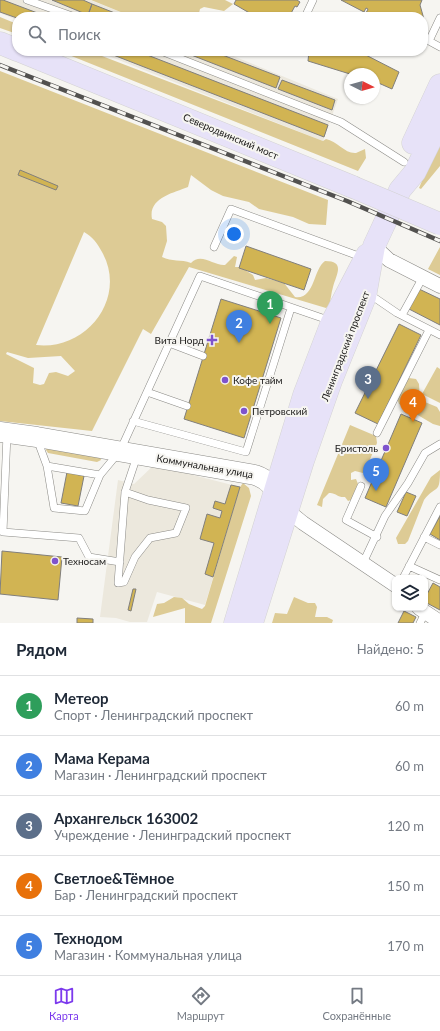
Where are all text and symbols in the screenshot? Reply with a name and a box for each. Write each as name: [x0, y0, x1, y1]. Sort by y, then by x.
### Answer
search box: [12, 12, 428, 56]
icon: search: [26, 23, 48, 45]
text: Поиск: [58, 25, 101, 43]
north arrow: [344, 68, 380, 104]
street label: Северодвинский мост: [182, 110, 280, 162]
your location: [224, 224, 244, 244]
street label: Ленинградский проспект: [318, 289, 372, 404]
pin: 1: [257, 291, 283, 324]
pin: 2: [226, 310, 252, 343]
place label: Вита Норд: [155, 334, 204, 346]
marker: Вита Норд: [207, 335, 217, 345]
pin: 3: [355, 366, 381, 399]
place label: Кофе тайм: [233, 374, 283, 386]
marker: Кофе тайм: [220, 375, 230, 385]
pin: 4: [400, 389, 426, 422]
place label: Петровский: [252, 405, 307, 417]
marker: Петровский: [239, 406, 249, 416]
place label: Бристоль: [335, 442, 378, 454]
marker: Бристоль: [381, 443, 391, 453]
street label: Коммунальная улица: [156, 452, 254, 480]
pin: 5: [363, 458, 389, 491]
place label: Техносам: [63, 555, 106, 567]
marker: Техносам: [50, 556, 60, 566]
map controls: [392, 575, 428, 611]
button: layers: [392, 575, 428, 611]
text: Рядом: [16, 639, 67, 660]
text: Найдено: 5: [357, 641, 424, 657]
text: Метеор: [54, 689, 109, 707]
text: 1: [25, 698, 33, 714]
text: 60 m: [395, 698, 424, 714]
text: Спорт · Ленинградский проспект: [54, 707, 253, 723]
text: Мама Керама: [54, 749, 150, 767]
text: 2: [25, 758, 33, 774]
text: 60 m: [395, 758, 424, 774]
text: Магазин · Ленинградский проспект: [54, 767, 267, 783]
text: Архангельск 163002: [54, 809, 198, 827]
text: 3: [25, 818, 33, 834]
text: 120 m: [387, 818, 424, 834]
text: Учреждение · Ленинградский проспект: [54, 827, 291, 843]
text: Светлое&Тёмное: [54, 869, 174, 887]
text: 4: [25, 878, 33, 894]
text: 150 m: [387, 878, 424, 894]
text: Бар · Ленинградский проспект: [54, 887, 238, 903]
text: Технодом: [54, 929, 123, 947]
text: 5: [25, 938, 33, 954]
text: 170 m: [387, 938, 424, 954]
text: Магазин · Коммунальная улица: [54, 947, 242, 963]
tab: Карта: [49, 985, 79, 1022]
tab: Маршрут: [177, 985, 225, 1022]
tab: Сохранённые: [323, 985, 391, 1022]

